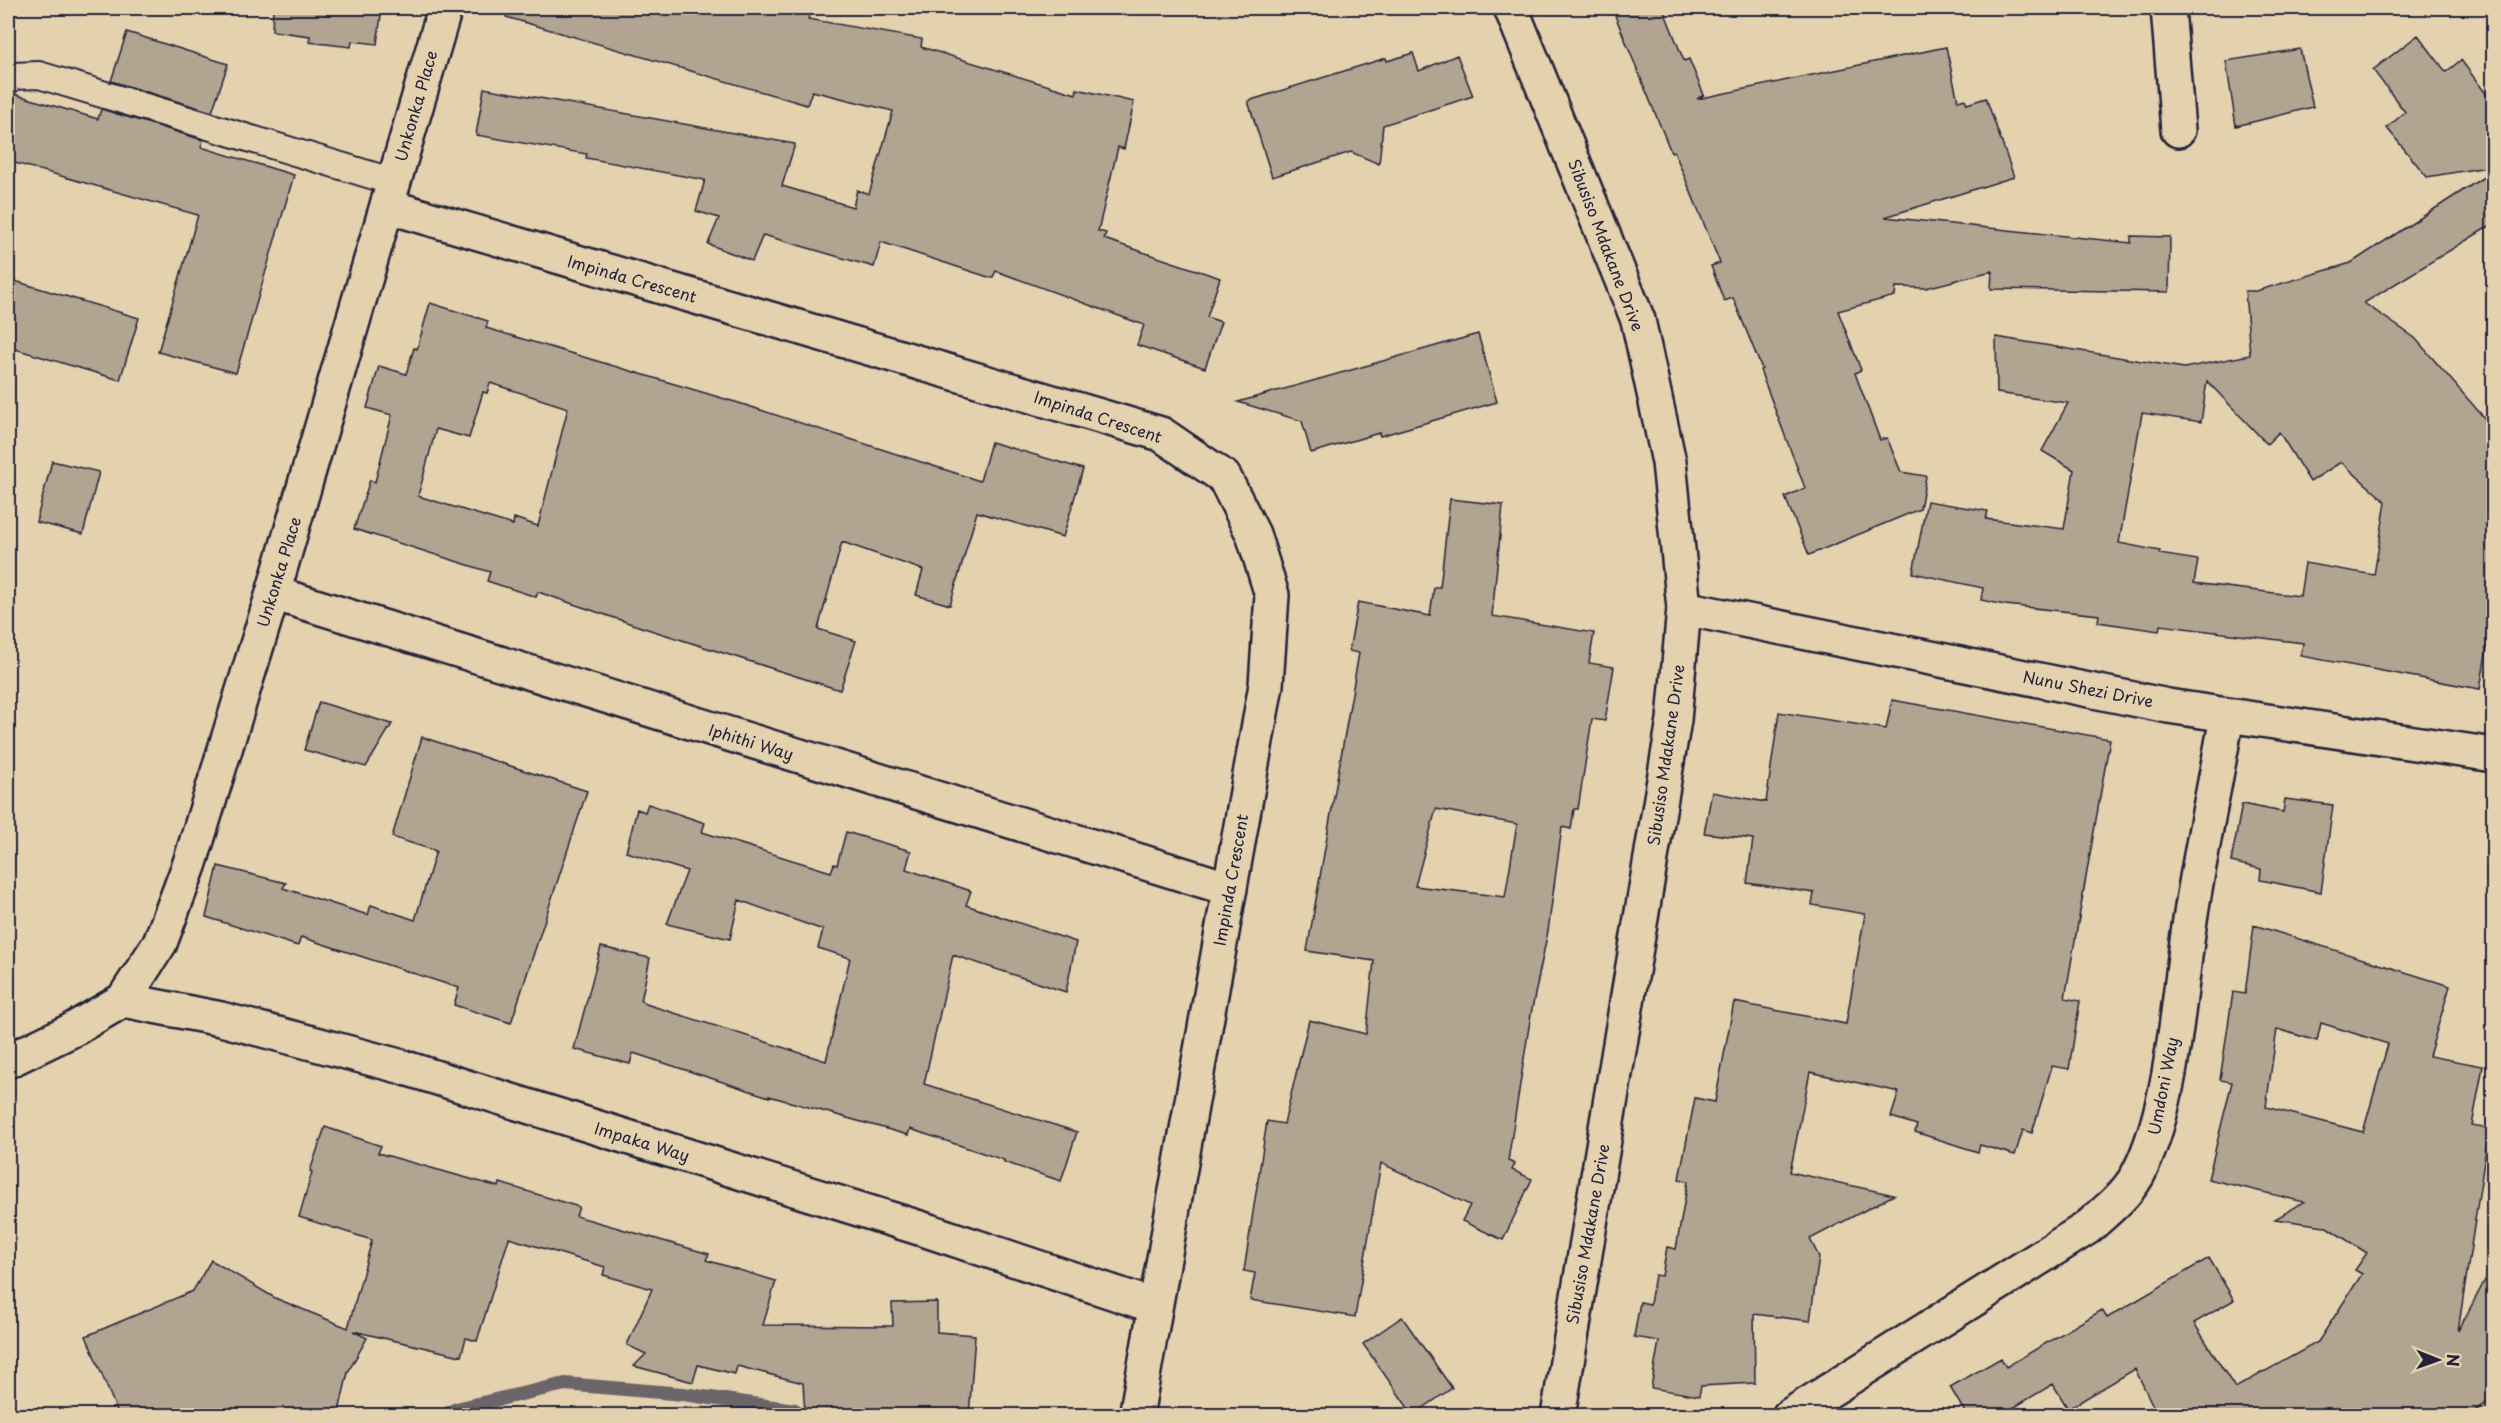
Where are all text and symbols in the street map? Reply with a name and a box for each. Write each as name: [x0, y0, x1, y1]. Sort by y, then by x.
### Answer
street label: Unkonka Place: [388, 47, 442, 164]
street label: Sibusiso Mdakane Drive: [1563, 155, 1651, 334]
street label: Impinda Crescent: [565, 248, 700, 308]
street label: Impinda Crescent: [1031, 384, 1166, 448]
street label: Unkonka Place: [250, 513, 306, 630]
street label: Sibusiso Mdakane Drive: [1640, 663, 1690, 847]
street label: Nunu Shezi Drive: [2021, 664, 2155, 712]
street label: Iphithi Way: [706, 717, 797, 765]
street label: Impinda Crescent: [1207, 812, 1253, 948]
street label: Umdoni Way: [2141, 1035, 2183, 1137]
street label: Impaka Way: [592, 1115, 693, 1167]
street label: Sibusiso Mdakane Drive: [1559, 1142, 1615, 1326]
north arrow: [2408, 1330, 2468, 1390]
text: N: [2442, 1354, 2466, 1367]

